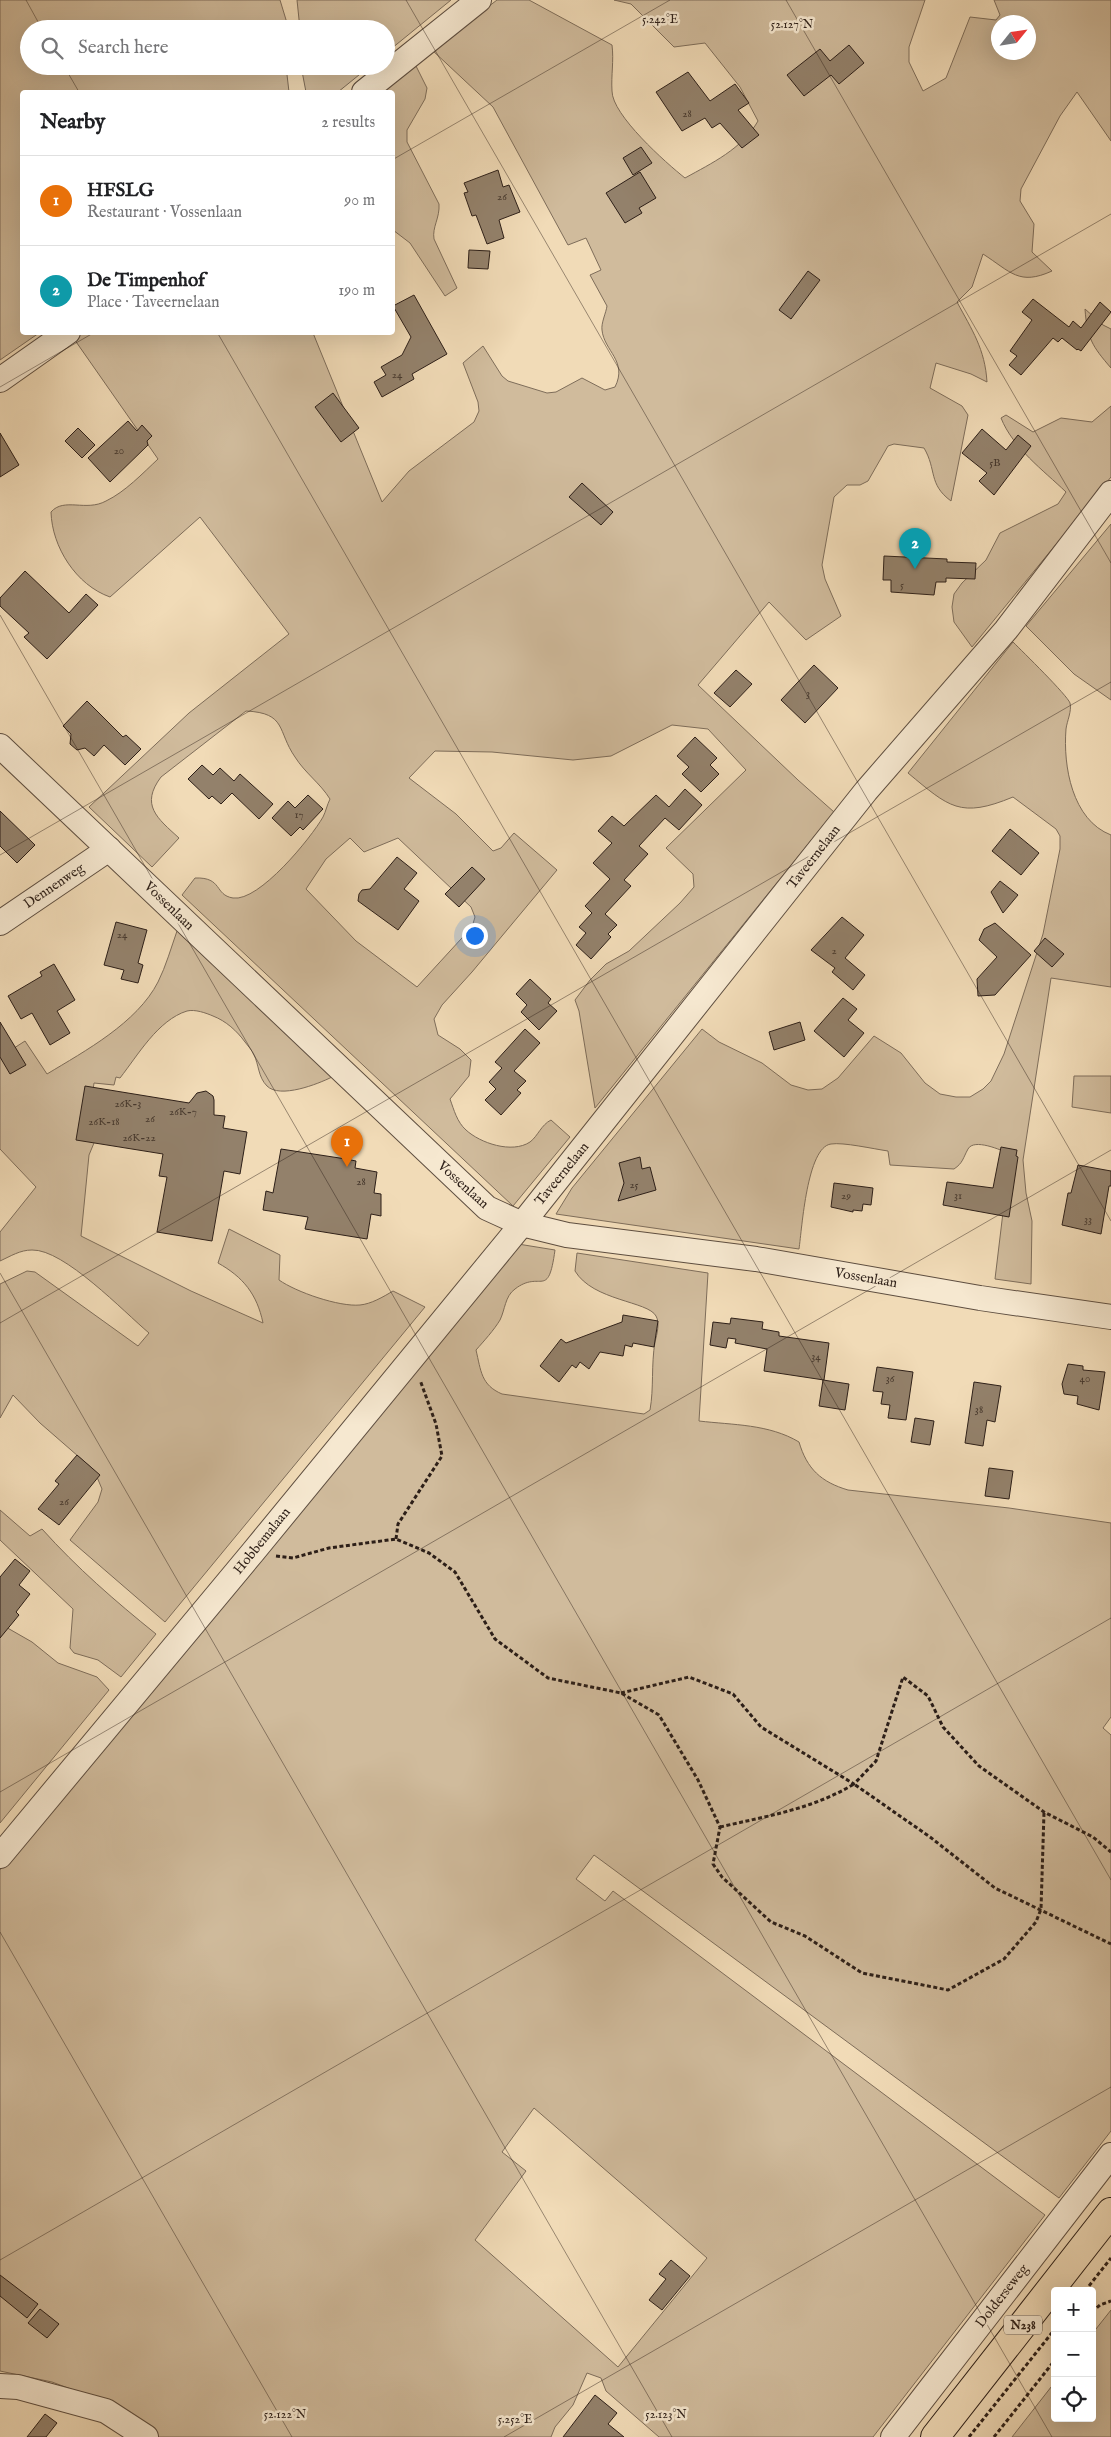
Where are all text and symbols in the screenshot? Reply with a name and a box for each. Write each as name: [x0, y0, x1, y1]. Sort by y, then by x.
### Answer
text: 5.242°E: [642, 12, 678, 27]
north arrow: [991, 15, 1036, 60]
text: 52.127°N: [771, 17, 814, 32]
search box: [20, 20, 395, 75]
icon: search: [38, 34, 66, 62]
text: Search here: [78, 36, 169, 60]
house number: 28: [682, 107, 692, 121]
text: Nearby: [40, 109, 105, 136]
text: 2 results: [321, 113, 375, 133]
text: HFSLG: [87, 179, 154, 203]
house number: 26: [497, 190, 507, 204]
text: 1: [53, 191, 59, 211]
text: 90 m: [344, 191, 375, 211]
text: Restaurant · Vossenlaan: [87, 203, 242, 223]
text: De Timpenhof: [87, 269, 205, 293]
text: 2: [52, 281, 60, 301]
text: 190 m: [338, 281, 375, 301]
text: Place · Taveernelaan: [87, 293, 220, 313]
house number: 24: [392, 368, 403, 382]
house number: 20: [114, 444, 124, 458]
house number: 5B: [989, 456, 1001, 470]
pin: 2: [899, 528, 931, 569]
house number: 5: [900, 578, 904, 592]
house number: 3: [806, 687, 810, 701]
house number: 17: [294, 808, 304, 822]
street label: Taveernelaan: [783, 821, 845, 893]
street label: Dennenweg: [20, 859, 88, 913]
street label: Vossenlaan: [139, 877, 198, 935]
your location: [462, 923, 488, 949]
house number: 24: [117, 928, 128, 942]
house number: 2: [831, 944, 837, 958]
house number: 26K-3: [115, 1097, 141, 1111]
house number: 26K-7: [169, 1105, 197, 1119]
house number: 26: [145, 1112, 155, 1126]
house number: 26K-18: [88, 1115, 120, 1129]
pin: 1: [331, 1126, 363, 1167]
house number: 26K-22: [122, 1131, 156, 1145]
street label: Taveernelaan: [531, 1138, 593, 1209]
street label: Vossenlaan: [433, 1157, 493, 1213]
house number: 28: [356, 1175, 366, 1189]
house number: 25: [629, 1178, 639, 1192]
house number: 29: [841, 1189, 851, 1203]
house number: 31: [954, 1189, 962, 1203]
house number: 33: [1084, 1213, 1092, 1227]
street label: Vossenlaan: [832, 1263, 899, 1292]
house number: 34: [811, 1350, 821, 1364]
house number: 36: [886, 1372, 895, 1386]
house number: 40: [1080, 1372, 1090, 1386]
house number: 38: [975, 1403, 983, 1417]
house number: 26: [59, 1495, 69, 1509]
street label: Hobbemalaan: [230, 1503, 295, 1578]
street label: Dolderseweg: [971, 2260, 1033, 2332]
map controls: [1051, 2287, 1096, 2422]
button: +: [1051, 2287, 1096, 2332]
road number: N238: [1004, 2316, 1042, 2334]
button: −: [1051, 2332, 1096, 2377]
button: locate: [1051, 2377, 1096, 2422]
text: 52.122°N: [264, 2407, 307, 2422]
text: 52.123°N: [645, 2407, 687, 2422]
text: 5.252°E: [498, 2412, 532, 2427]

